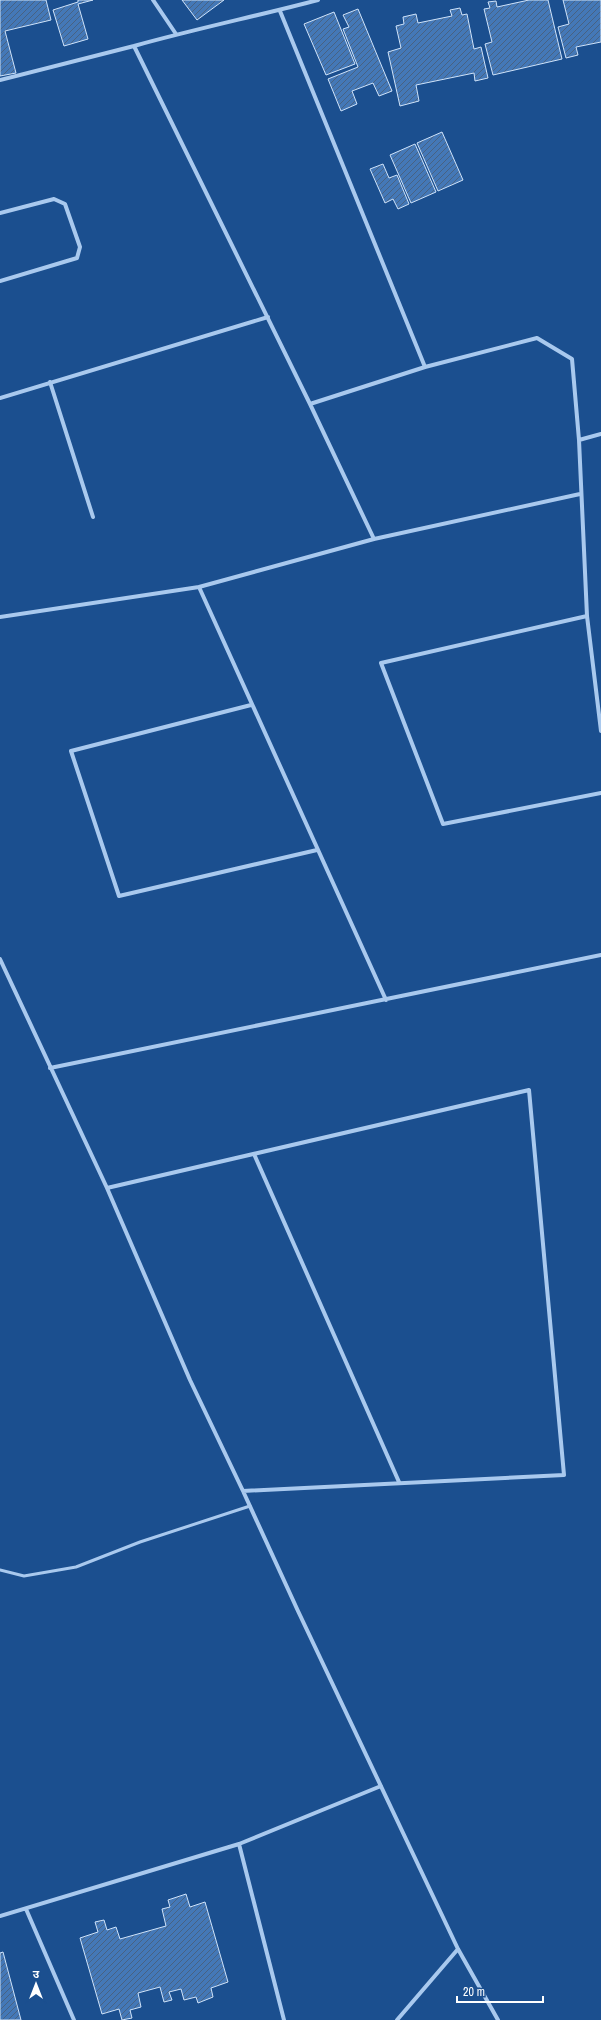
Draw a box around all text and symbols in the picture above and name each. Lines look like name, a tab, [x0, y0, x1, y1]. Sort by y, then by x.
north arrow	[16, 1964, 56, 2004]
text: उ	[33, 1967, 40, 1981]
scale bar	[457, 1978, 543, 2004]
text: 20 m	[463, 1984, 485, 2000]

